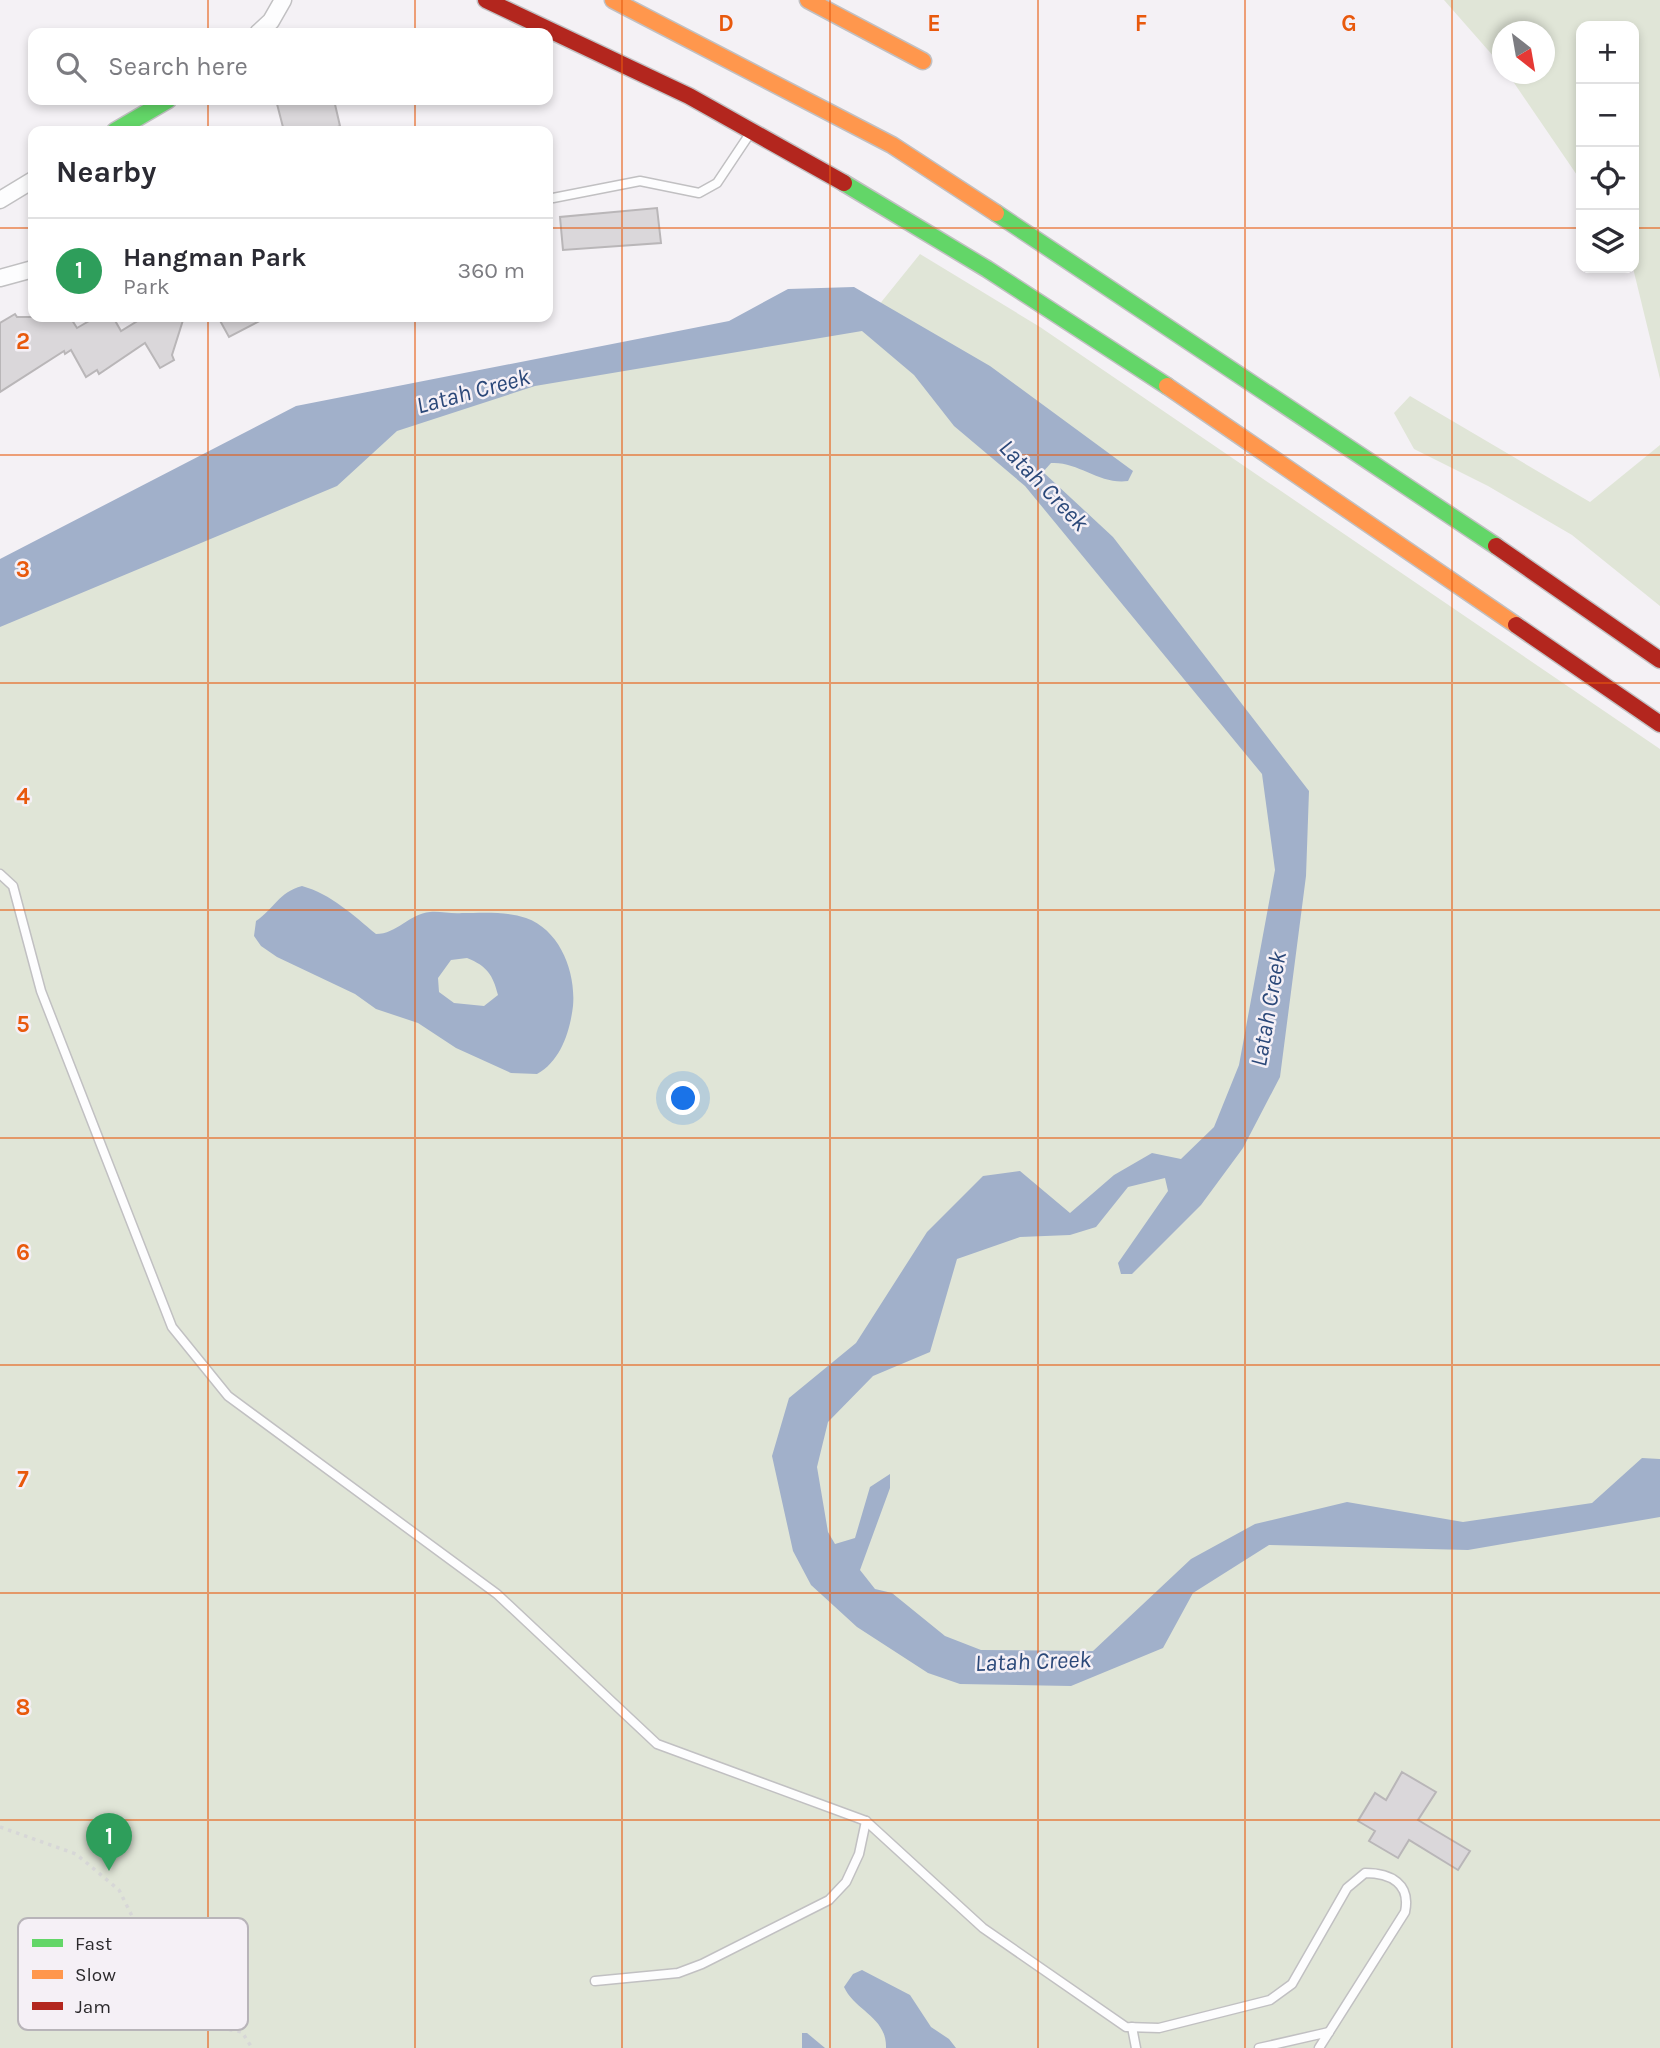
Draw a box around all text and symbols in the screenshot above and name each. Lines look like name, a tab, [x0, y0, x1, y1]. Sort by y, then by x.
text: D	[718, 10, 734, 37]
text: E	[927, 10, 941, 37]
text: F	[1135, 10, 1147, 37]
text: G	[1341, 10, 1357, 37]
north arrow	[1492, 21, 1555, 84]
map controls	[1576, 21, 1639, 273]
button: +	[1576, 21, 1639, 84]
search box	[28, 28, 553, 105]
icon: search	[52, 48, 90, 86]
text: Search here	[108, 51, 248, 82]
button: −	[1576, 84, 1639, 147]
button: locate	[1576, 147, 1639, 210]
text: Nearby	[56, 154, 156, 190]
button: layers	[1576, 210, 1639, 273]
text: Hangman Park	[123, 242, 306, 273]
text: 1	[75, 257, 83, 284]
text: 360 m	[458, 257, 525, 284]
text: Park	[123, 273, 170, 300]
text: 2	[16, 328, 30, 355]
water label: Latah Creek	[413, 362, 534, 420]
water label: Latah Creek	[993, 433, 1095, 537]
text: 3	[16, 556, 30, 583]
text: 4	[16, 783, 30, 810]
water label: Latah Creek	[1244, 948, 1292, 1069]
text: 5	[16, 1011, 30, 1038]
your location	[666, 1081, 700, 1115]
text: 6	[16, 1239, 30, 1266]
text: 7	[17, 1466, 29, 1493]
water label: Latah Creek	[974, 1645, 1093, 1677]
text: 8	[16, 1694, 30, 1721]
pin: 1	[86, 1813, 132, 1871]
legend	[18, 1918, 248, 2030]
text: Fast	[75, 1933, 112, 1955]
text: Slow	[75, 1964, 116, 1986]
text: Jam	[75, 1996, 111, 2018]

